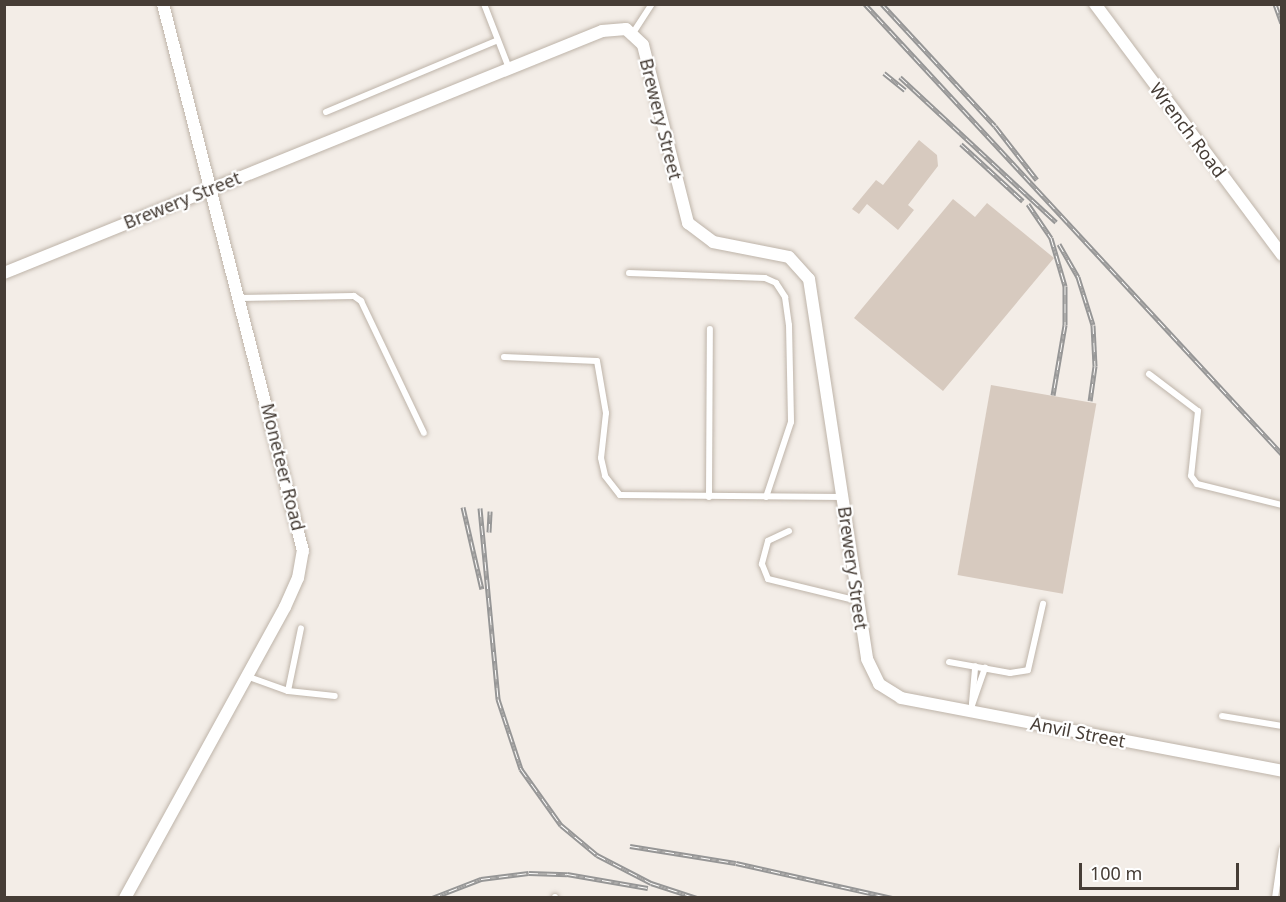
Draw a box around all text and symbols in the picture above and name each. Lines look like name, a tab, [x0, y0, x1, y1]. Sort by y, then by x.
street label: Brewery Street	[635, 56, 687, 182]
street label: Wrench Road	[1145, 79, 1231, 181]
street label: Brewery Street	[120, 167, 244, 233]
street label: Moneteer Road	[257, 401, 309, 533]
street label: Brewery Street	[834, 505, 872, 631]
street label: Anvil Street	[1029, 712, 1127, 752]
scale bar	[1082, 851, 1242, 889]
text: 100 m	[1090, 861, 1142, 885]

